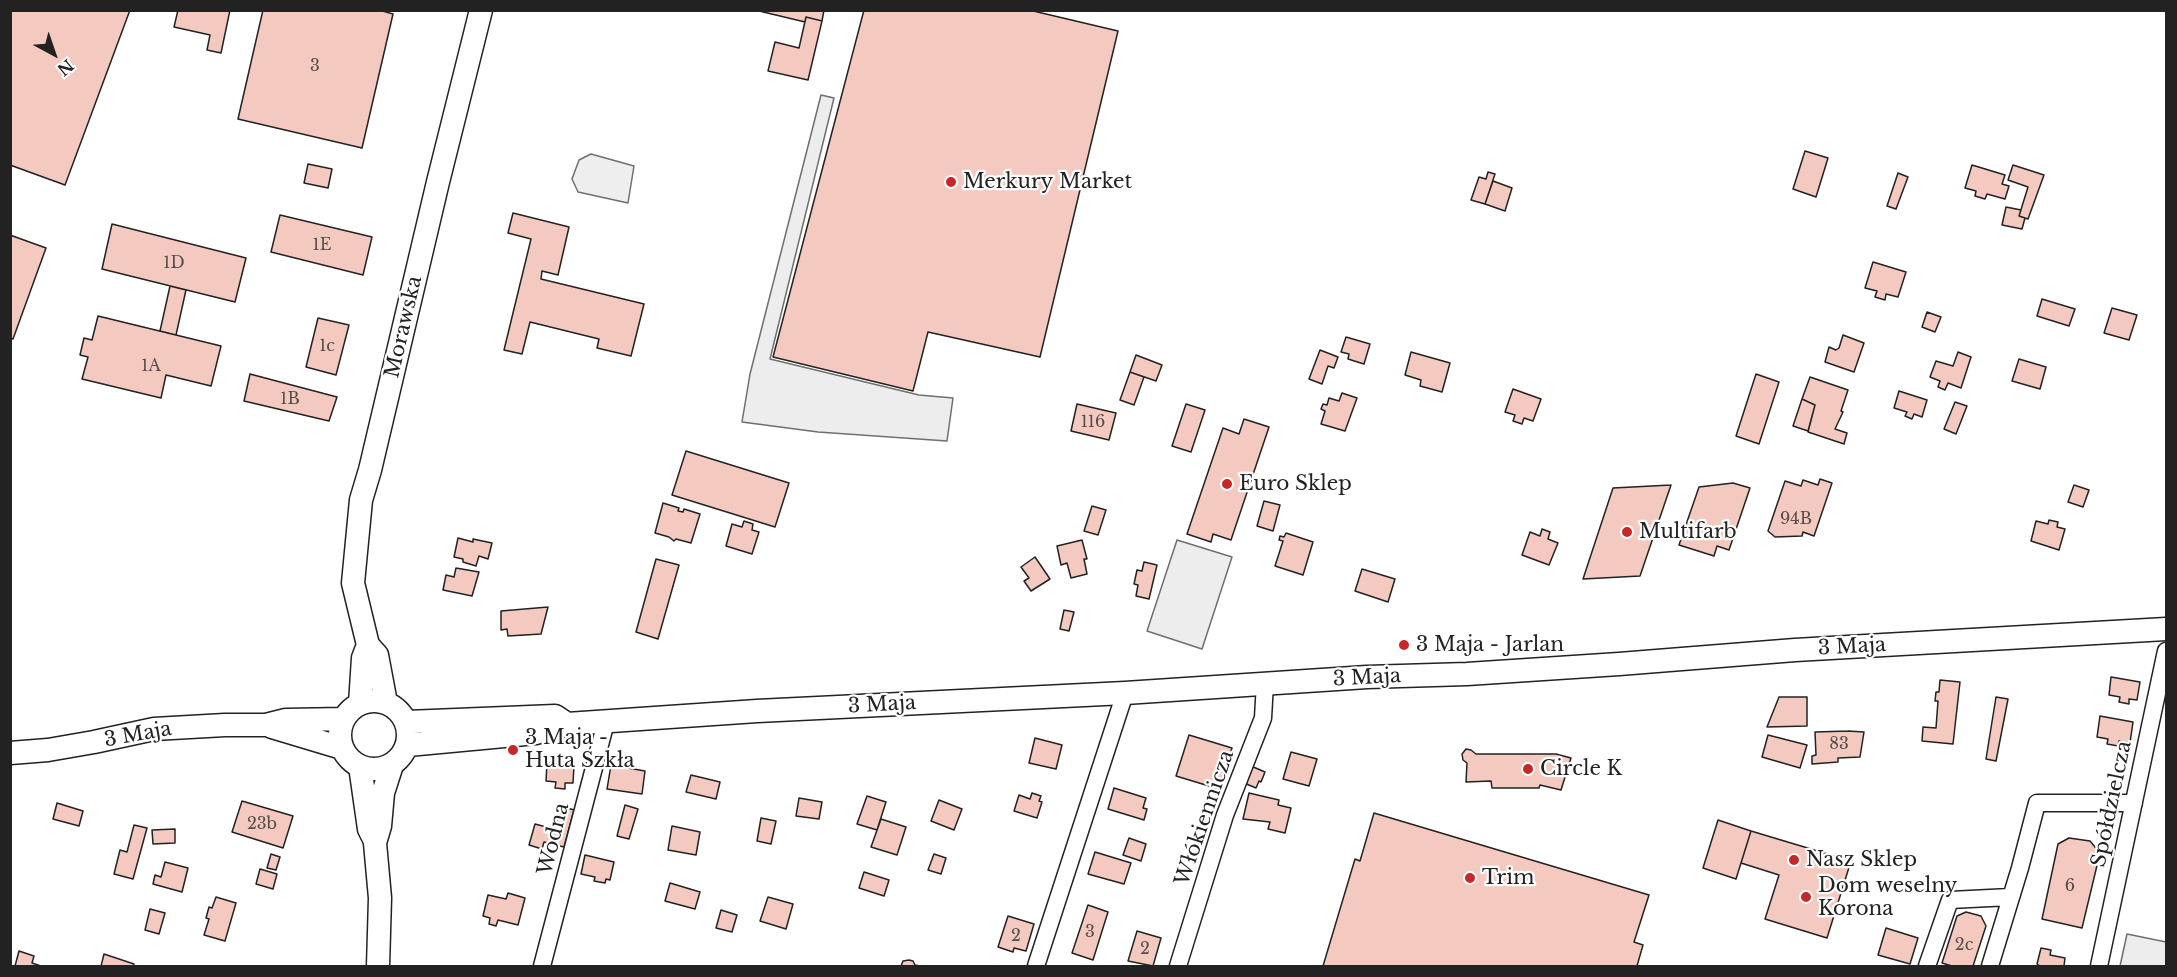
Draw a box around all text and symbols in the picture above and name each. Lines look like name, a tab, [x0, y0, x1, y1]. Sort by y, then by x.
north arrow	[24, 24, 84, 84]
text: N	[53, 55, 78, 80]
house number: 3	[310, 56, 320, 76]
place label: Merkury Market	[963, 170, 1132, 194]
marker: Merkury Market	[944, 175, 958, 189]
house number: 1E	[313, 235, 331, 255]
house number: 1D	[163, 253, 185, 273]
street label: Morawska	[381, 274, 427, 380]
house number: 1c	[319, 336, 335, 356]
house number: 1A	[141, 356, 161, 376]
house number: 1B	[280, 389, 300, 409]
house number: 116	[1081, 412, 1105, 432]
place label: Euro Sklep	[1239, 472, 1352, 496]
marker: Euro Sklep	[1220, 477, 1234, 491]
house number: 94B	[1780, 509, 1812, 529]
place label: Multifarb	[1639, 520, 1737, 544]
marker: Multifarb	[1620, 525, 1634, 539]
place label: 3 Maja - Jarlan	[1416, 633, 1564, 657]
street label: 3 Maja	[1817, 633, 1887, 661]
marker: 3 Maja - Jarlan	[1397, 638, 1411, 652]
street label: 3 Maja	[1332, 664, 1402, 692]
street label: 3 Maja	[847, 691, 917, 719]
street label: 3 Maja	[102, 717, 174, 753]
place label: 3 Maja - Huta Szkła	[525, 726, 635, 773]
house number: 83	[1829, 734, 1849, 754]
street label: Spółdzielcza	[2087, 739, 2137, 869]
marker: 3 Maja - Huta Szkła	[506, 743, 520, 757]
street label: Włókiennicza	[1171, 747, 1239, 889]
place label: Circle K	[1540, 757, 1622, 781]
marker: Circle K	[1521, 762, 1535, 776]
street label: Wodna	[533, 800, 575, 878]
house number: 23b	[247, 814, 277, 834]
place label: Nasz Sklep	[1806, 848, 1917, 872]
marker: Nasz Sklep	[1787, 853, 1801, 867]
place label: Trim	[1482, 866, 1534, 890]
marker: Trim	[1463, 871, 1477, 885]
place label: Dom weselny Korona	[1818, 874, 1957, 921]
house number: 6	[2065, 876, 2075, 896]
marker: Dom weselny Korona	[1799, 890, 1813, 904]
house number: 3	[1085, 922, 1095, 942]
house number: 2	[1011, 926, 1021, 946]
house number: 2c	[1955, 935, 1973, 955]
house number: 2	[1140, 939, 1150, 959]

